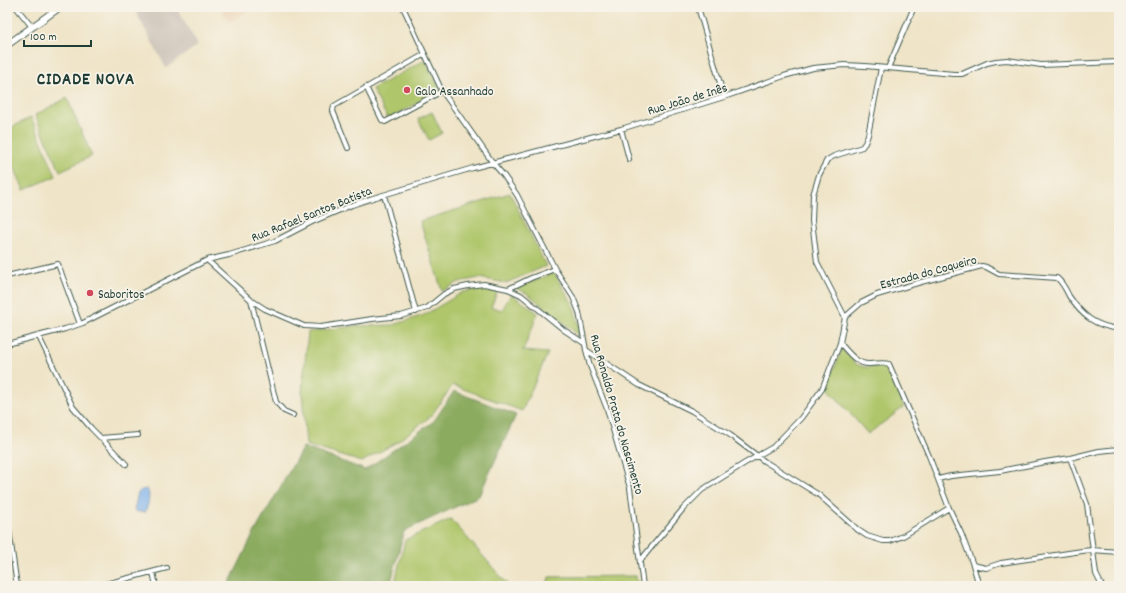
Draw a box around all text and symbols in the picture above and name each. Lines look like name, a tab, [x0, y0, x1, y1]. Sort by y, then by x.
scale bar	[24, 22, 91, 48]
text: 100 m	[30, 29, 57, 46]
district label: CIDADE NOVA	[37, 69, 135, 93]
street label: Rua João de Inês	[645, 79, 730, 122]
place label: Galo Assanhado	[415, 83, 494, 102]
marker: Galo Assanhado	[402, 85, 412, 95]
street label: Rua Rafael Santos Batista	[249, 182, 376, 248]
street label: Estrada do Coqueiro	[878, 251, 979, 295]
place label: Saboritos	[98, 286, 145, 305]
marker: Saboritos	[85, 288, 95, 298]
street label: Rua Ronaldo Prata do Nascimento	[584, 332, 648, 497]

